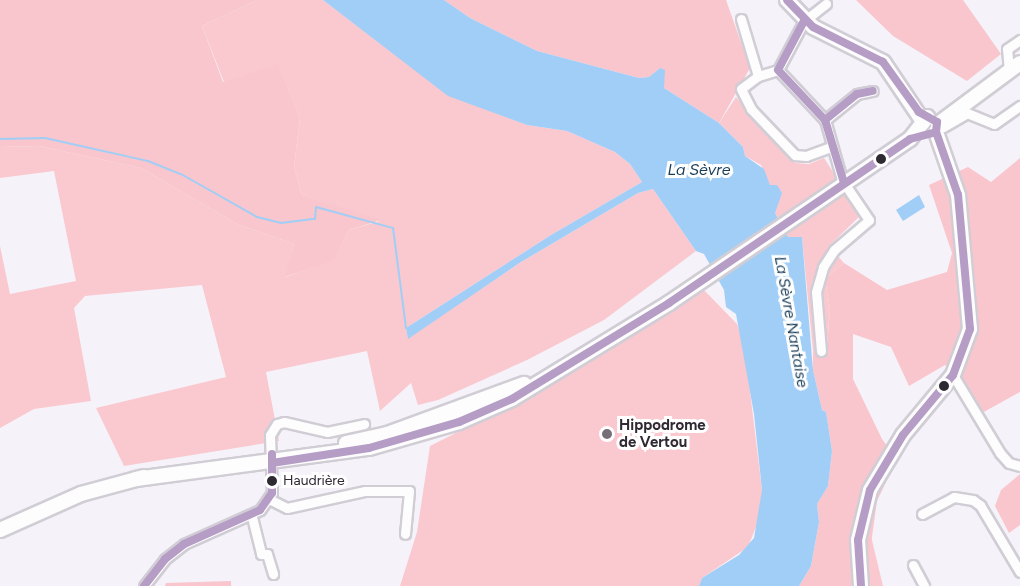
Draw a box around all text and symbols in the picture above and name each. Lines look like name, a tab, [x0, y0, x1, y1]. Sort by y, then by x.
unlabelled marker	[875, 153, 887, 165]
water label: La Sèvre	[668, 160, 730, 180]
water label: La Sèvre Nantaise	[770, 255, 812, 389]
unlabelled marker	[938, 380, 950, 392]
place label: Hippodrome de Vertou	[619, 416, 706, 451]
marker: Hippodrome de Vertou	[600, 427, 614, 441]
place label: Haudrière	[283, 473, 345, 489]
marker: Haudrière	[266, 475, 278, 487]

